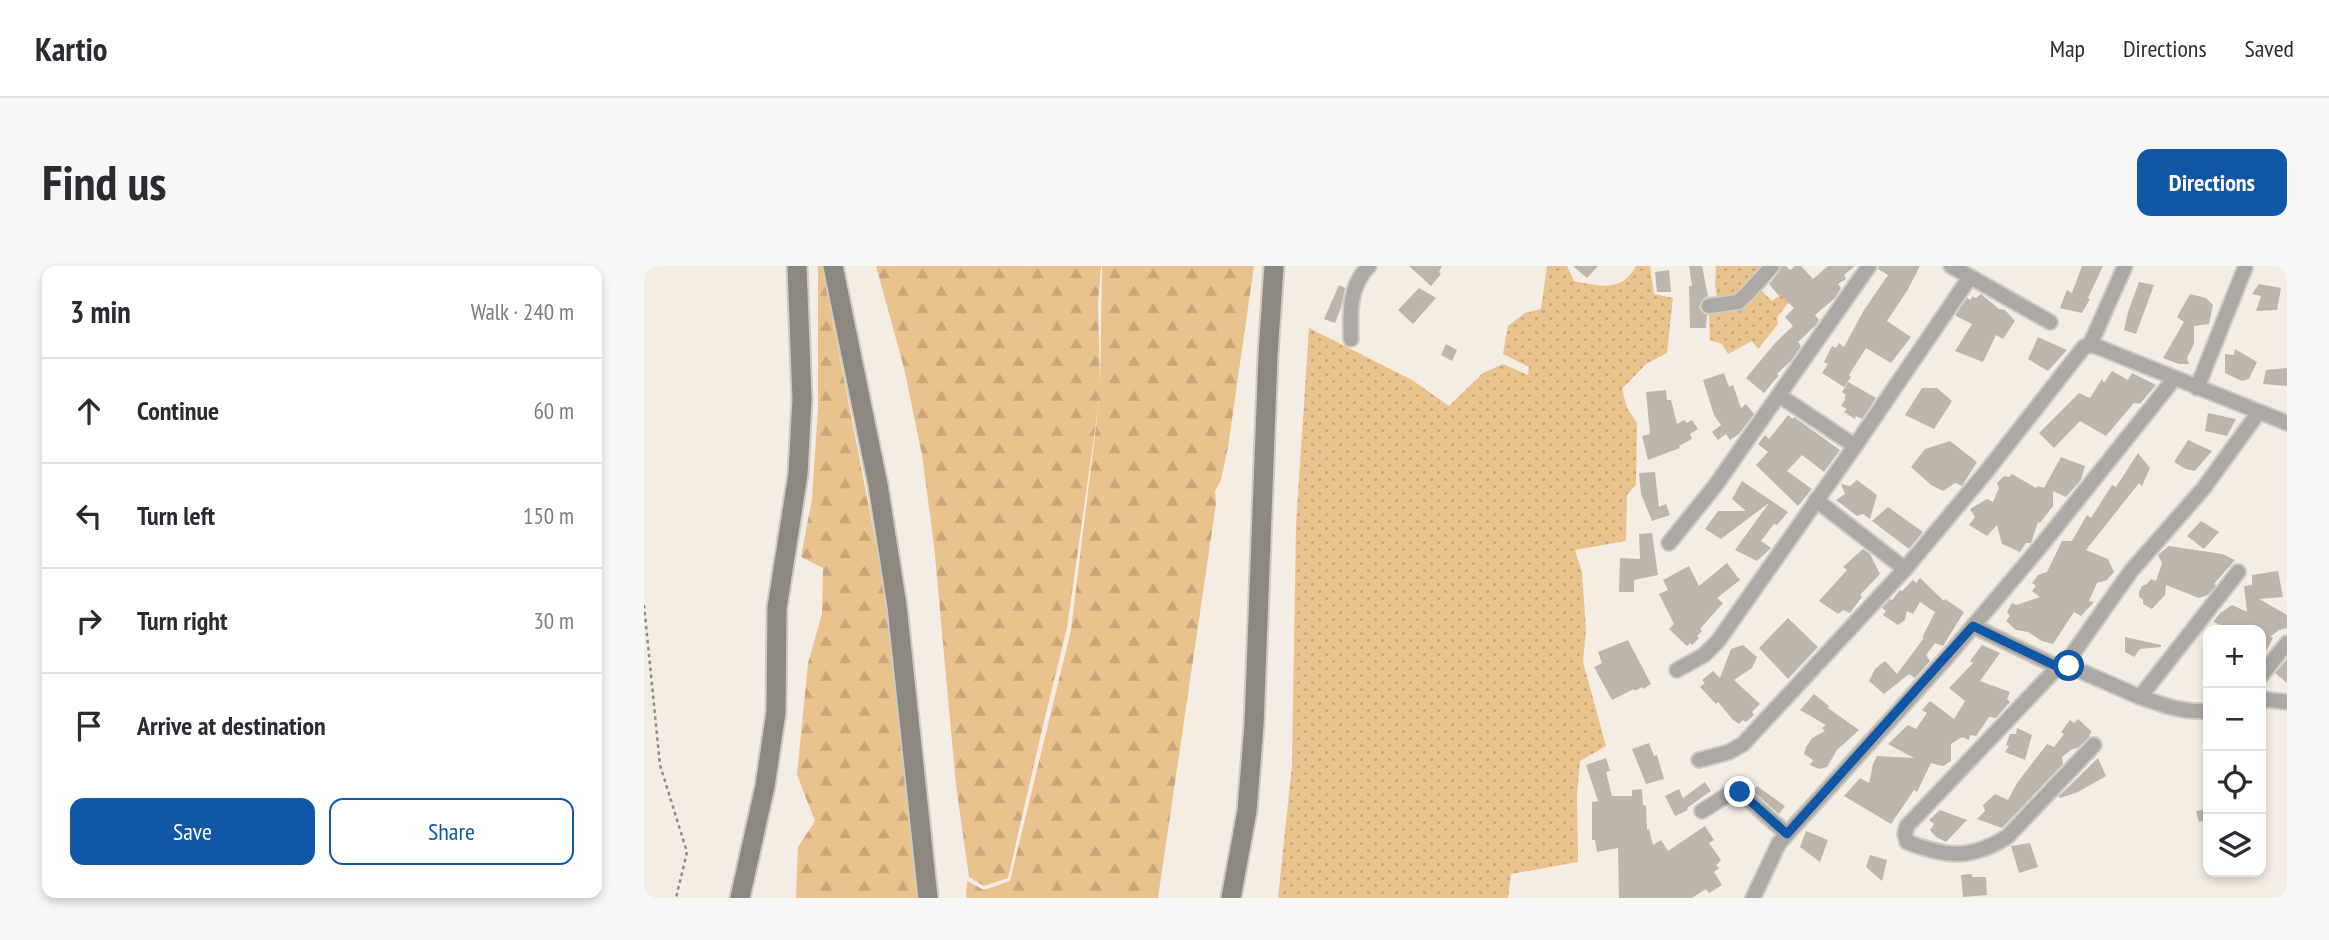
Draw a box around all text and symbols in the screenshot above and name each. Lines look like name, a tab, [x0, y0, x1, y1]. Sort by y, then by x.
text: Kartio	[35, 27, 108, 70]
text: Map	[2050, 33, 2085, 64]
text: Directions	[2123, 33, 2207, 64]
text: Saved	[2245, 33, 2294, 64]
button: Directions	[2137, 149, 2287, 216]
text: Find us	[42, 150, 166, 214]
text: 3 min	[70, 292, 131, 331]
text: Walk · 240 m	[471, 297, 574, 326]
icon: ahead	[70, 392, 108, 430]
text: Continue	[137, 394, 219, 427]
text: 60 m	[533, 396, 574, 425]
icon: left	[70, 497, 108, 535]
text: Turn left	[137, 499, 215, 532]
text: 150 m	[523, 501, 574, 530]
icon: right	[70, 602, 108, 640]
text: Turn right	[137, 604, 228, 637]
text: 30 m	[533, 606, 574, 635]
map controls	[2203, 625, 2266, 877]
button: +	[2203, 625, 2266, 688]
route start	[2053, 650, 2084, 681]
button: −	[2203, 688, 2266, 751]
icon: arrive	[70, 707, 108, 745]
text: Arrive at destination	[137, 709, 326, 742]
button: locate	[2203, 751, 2266, 814]
route end	[1724, 776, 1755, 807]
button: Save	[70, 798, 315, 865]
button: Share	[329, 798, 574, 865]
button: layers	[2203, 814, 2266, 877]

